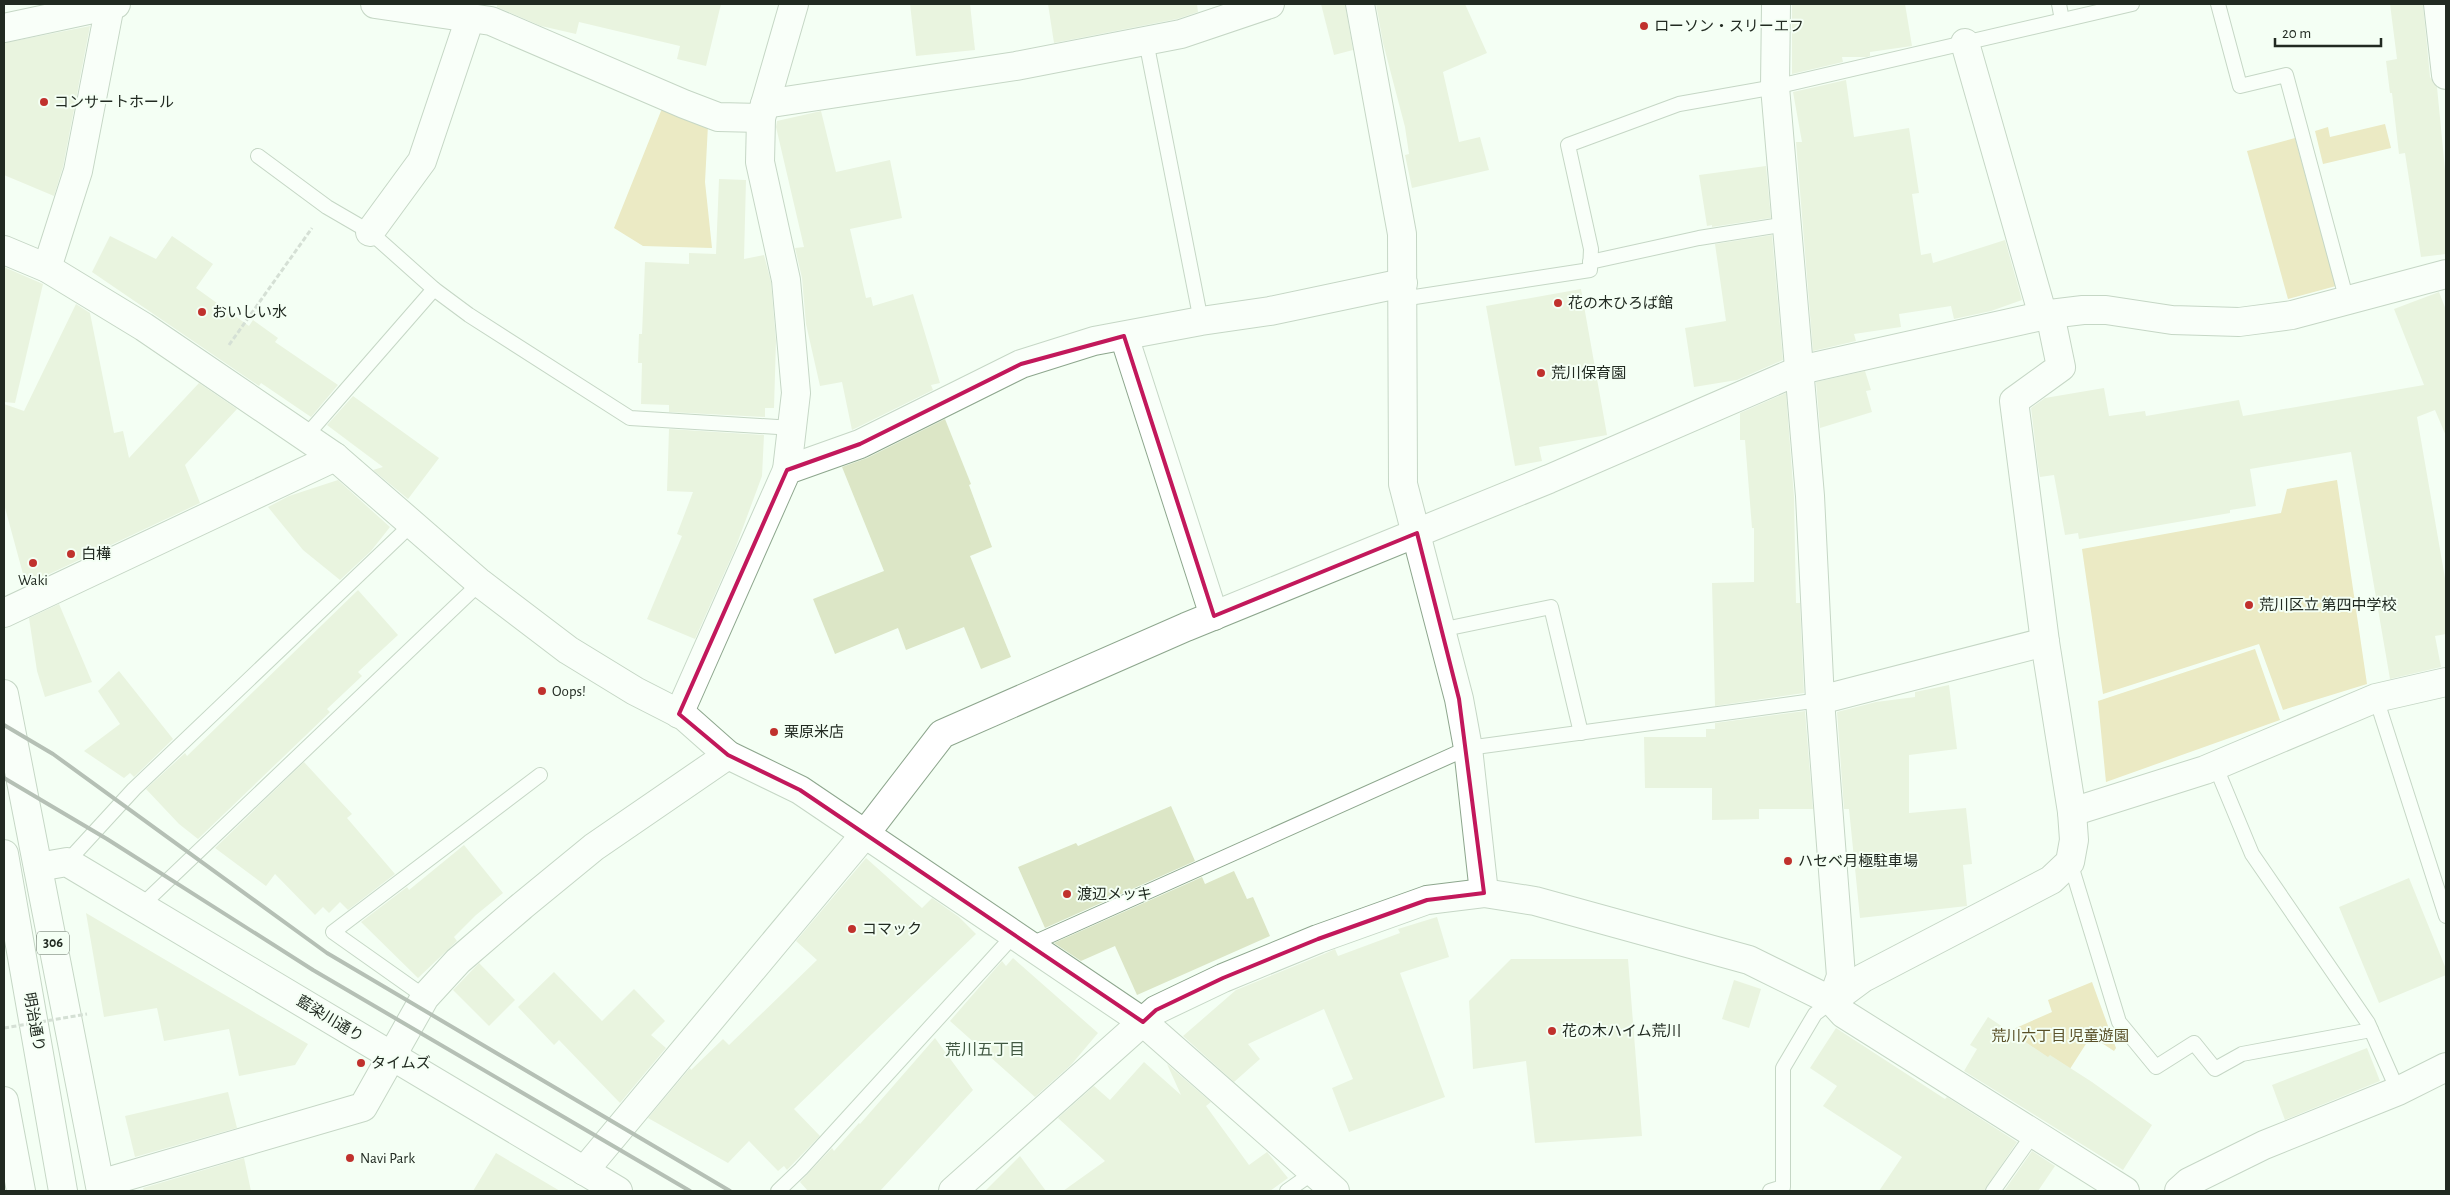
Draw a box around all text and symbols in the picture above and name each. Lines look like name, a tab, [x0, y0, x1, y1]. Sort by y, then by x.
scale bar	[2275, 15, 2381, 47]
place label: ローソン・スリーエフ	[1654, 19, 1804, 34]
marker: ローソン・スリーエフ	[1638, 20, 1650, 32]
text: 20 m	[2282, 26, 2311, 41]
place label: コンサートホール	[54, 95, 174, 110]
marker: コンサートホール	[38, 96, 50, 108]
place label: 花の木ひろば館	[1568, 295, 1673, 311]
marker: 花の木ひろば館	[1552, 297, 1564, 309]
place label: おいしい水	[212, 304, 287, 320]
marker: おいしい水	[196, 306, 208, 318]
place label: 荒川保育園	[1551, 365, 1626, 381]
marker: 荒川保育園	[1535, 367, 1547, 379]
place label: 白樺	[81, 546, 111, 562]
marker: 白樺	[65, 548, 77, 560]
marker: Waki	[27, 557, 39, 569]
place label: Waki	[18, 573, 48, 588]
place label: 荒川区立 第四中学校	[2259, 597, 2396, 613]
marker: 荒川区立 第四中学校	[2243, 599, 2255, 611]
place label: Oops!	[552, 684, 586, 699]
marker: Oops!	[536, 685, 548, 697]
place label: 栗原米店	[784, 724, 844, 740]
marker: 栗原米店	[768, 726, 780, 738]
place label: ハセベ月極駐車場	[1798, 853, 1918, 869]
marker: ハセベ月極駐車場	[1782, 855, 1794, 867]
place label: 渡辺メッキ	[1077, 886, 1152, 902]
marker: 渡辺メッキ	[1061, 888, 1073, 900]
place label: コマック	[862, 921, 922, 937]
marker: コマック	[846, 923, 858, 935]
road number: 306	[37, 931, 69, 954]
street label: 明治通り	[21, 991, 48, 1053]
street label: 藍染川通り	[294, 992, 367, 1045]
place label: 花の木ハイム荒川	[1562, 1023, 1681, 1039]
marker: 花の木ハイム荒川	[1546, 1025, 1558, 1037]
park label: 荒川六丁目 児童遊園	[1991, 1027, 2129, 1044]
district label: 荒川五丁目	[945, 1041, 1025, 1058]
place label: タイムズ	[371, 1055, 431, 1071]
marker: タイムズ	[355, 1057, 367, 1069]
place label: Navi Park	[360, 1151, 415, 1166]
marker: Navi Park	[344, 1152, 356, 1164]

